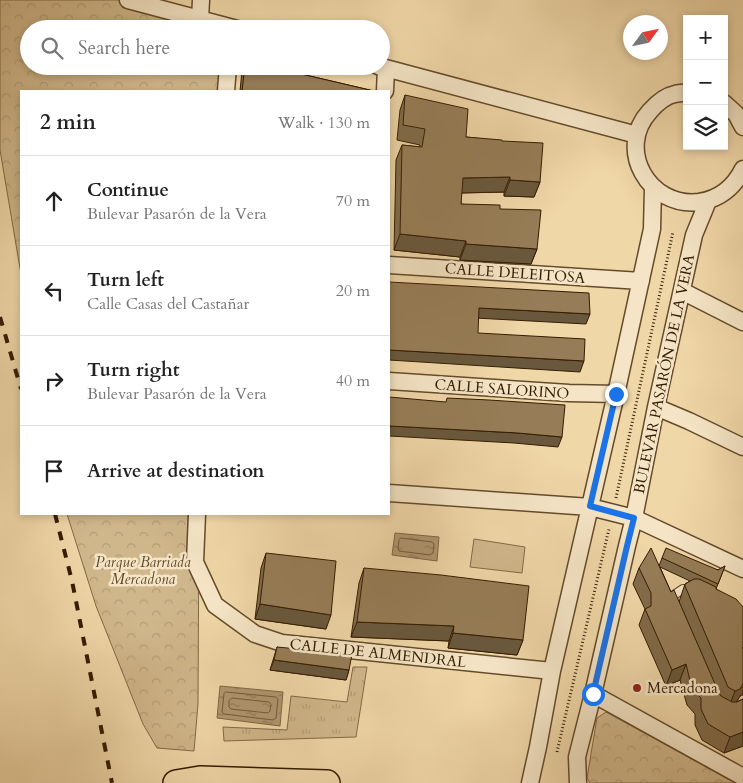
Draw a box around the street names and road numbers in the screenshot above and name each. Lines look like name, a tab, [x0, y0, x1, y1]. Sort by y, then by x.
street label: BULEVAR PASARÓN DE LA VERA	[629, 252, 699, 495]
street label: CALLE DELEITOSA	[444, 258, 586, 288]
street label: CALLE SALORINO	[434, 374, 570, 404]
street label: CALLE DE ALMENDRAL	[289, 634, 468, 672]

